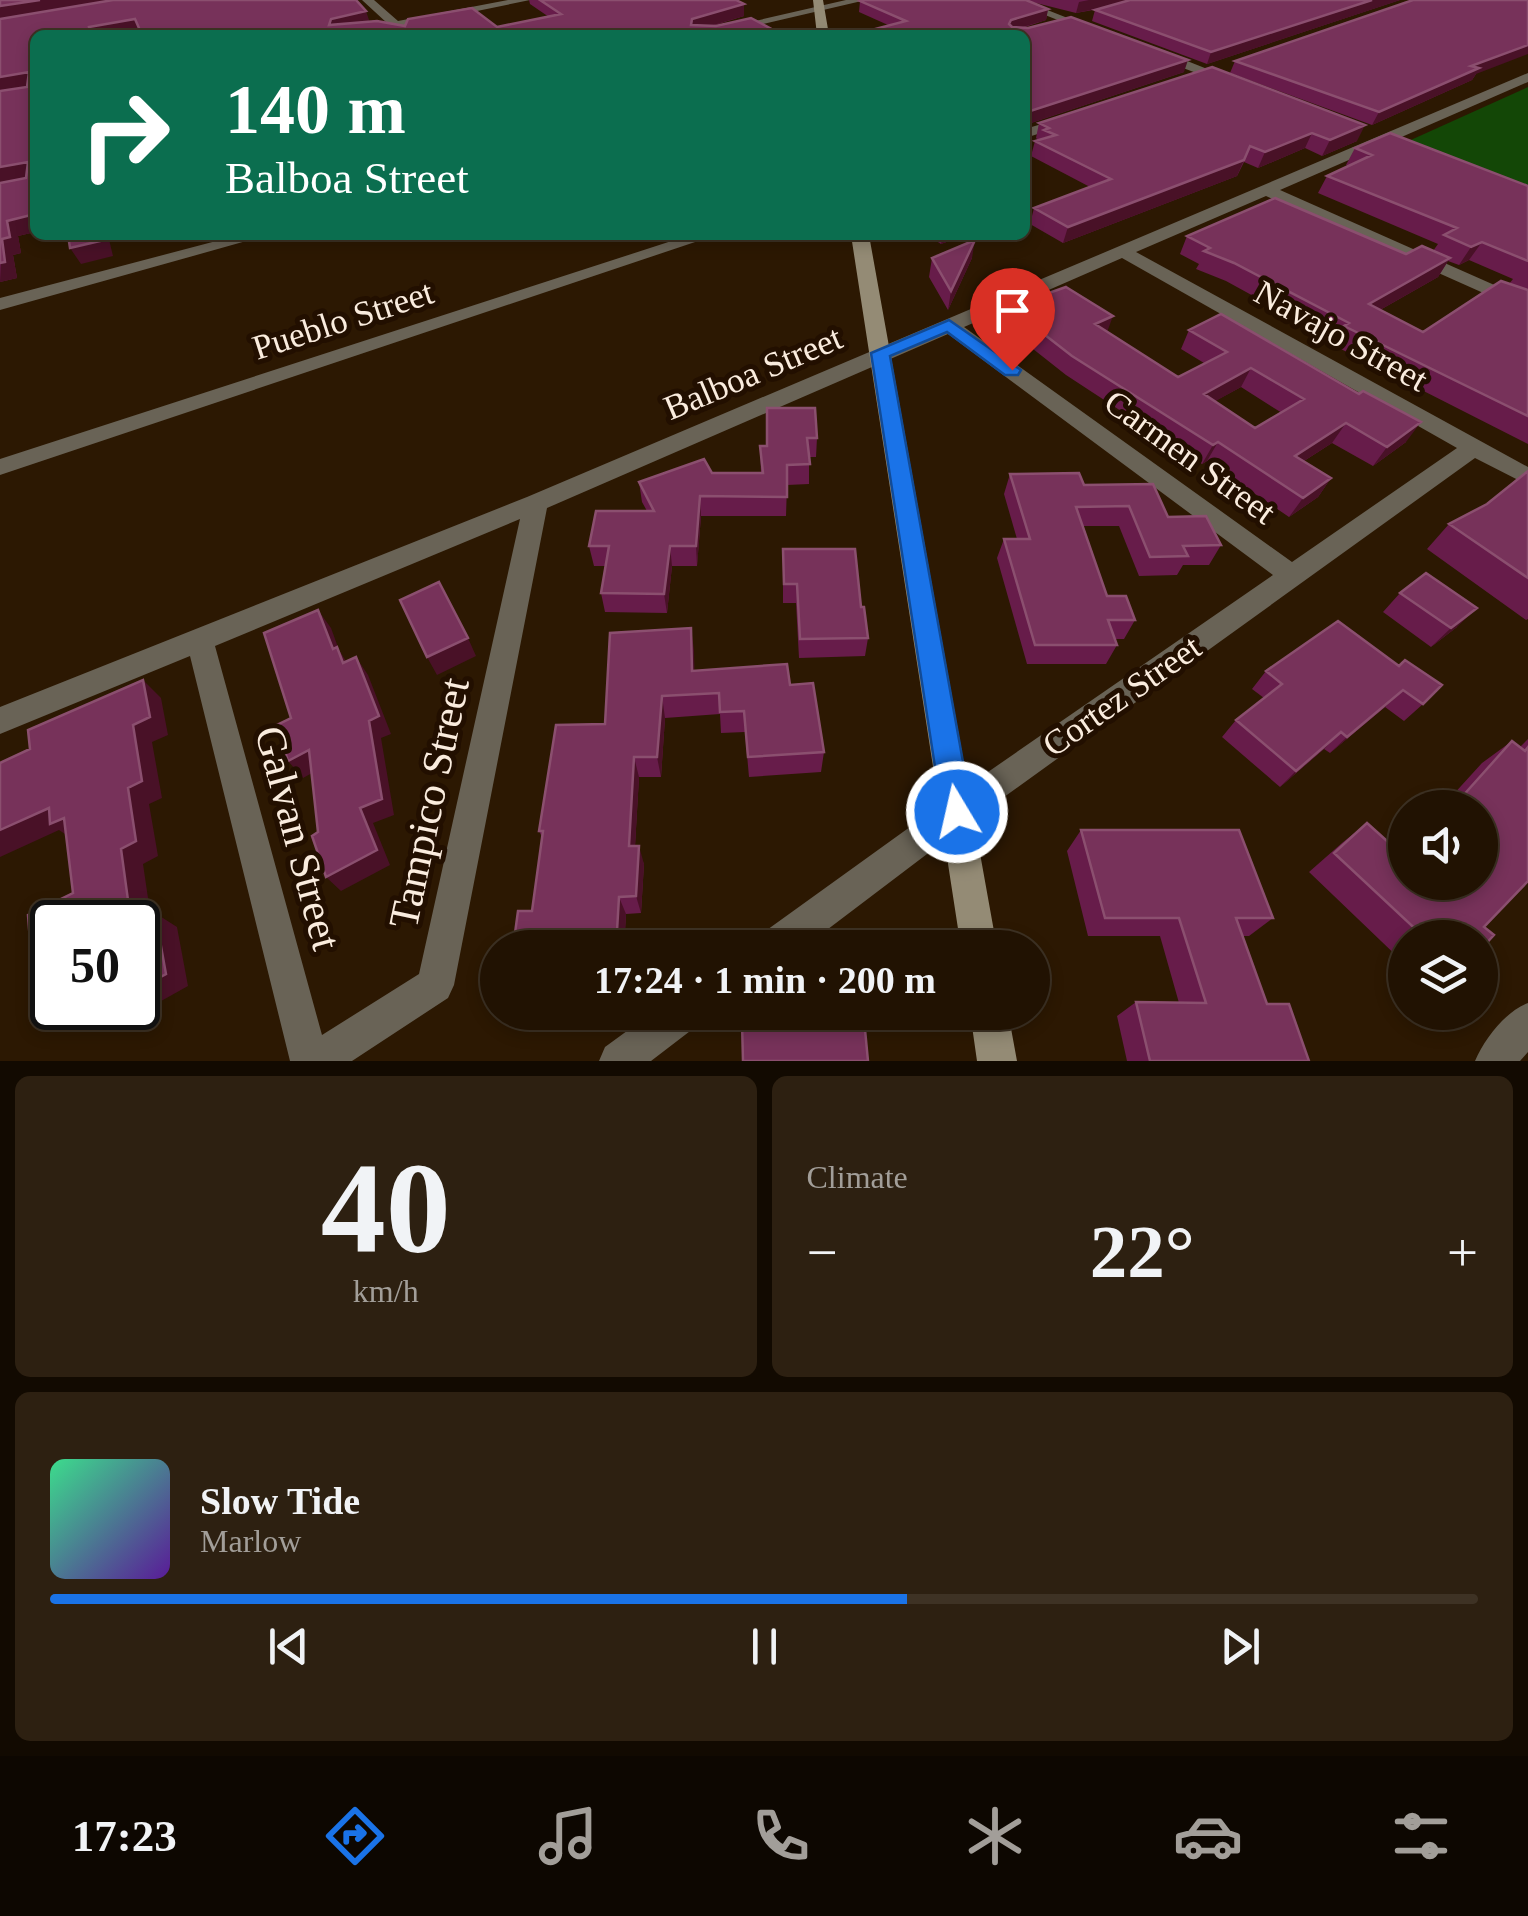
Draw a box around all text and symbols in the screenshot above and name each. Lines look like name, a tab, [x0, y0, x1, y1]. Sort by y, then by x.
icon: right	[60, 70, 190, 200]
text: 140 m	[225, 71, 406, 148]
text: Balboa Street	[225, 153, 469, 203]
pin	[970, 268, 1055, 371]
street label: Pueblo Street	[248, 272, 438, 368]
street label: Navajo Street	[1248, 273, 1434, 400]
icon: arrive	[985, 283, 1040, 338]
street label: Balboa Street	[658, 318, 848, 428]
street label: Carmen Street	[1097, 382, 1283, 532]
street label: Cortez Street	[1036, 627, 1209, 765]
street label: Tampico Street	[380, 673, 478, 932]
street label: Galvan Street	[246, 721, 350, 955]
position arrow	[905, 760, 1009, 864]
map controls	[1388, 790, 1498, 1030]
button: sound	[1388, 790, 1498, 900]
speed limit sign: 50	[30, 900, 160, 1030]
button: layers	[1388, 920, 1498, 1030]
text: 17:24 · 1 min · 200 m	[594, 959, 936, 1001]
text: 40	[321, 1136, 451, 1280]
text: Climate	[807, 1159, 908, 1195]
text: 22°	[1090, 1210, 1195, 1293]
text: −	[807, 1222, 838, 1283]
text: +	[1447, 1222, 1478, 1283]
text: km/h	[353, 1273, 419, 1309]
text: Slow Tide	[200, 1480, 360, 1522]
text: Marlow	[200, 1523, 301, 1559]
icon: previous	[261, 1619, 316, 1674]
icon: pause	[737, 1619, 792, 1674]
icon: next	[1213, 1619, 1268, 1674]
icon: directions	[320, 1801, 390, 1871]
icon: music	[533, 1801, 603, 1871]
icon: phone	[746, 1801, 816, 1871]
icon: climate	[960, 1801, 1030, 1871]
icon: car	[1173, 1801, 1243, 1871]
icon: filters	[1386, 1801, 1456, 1871]
text: 17:23	[72, 1811, 177, 1861]

